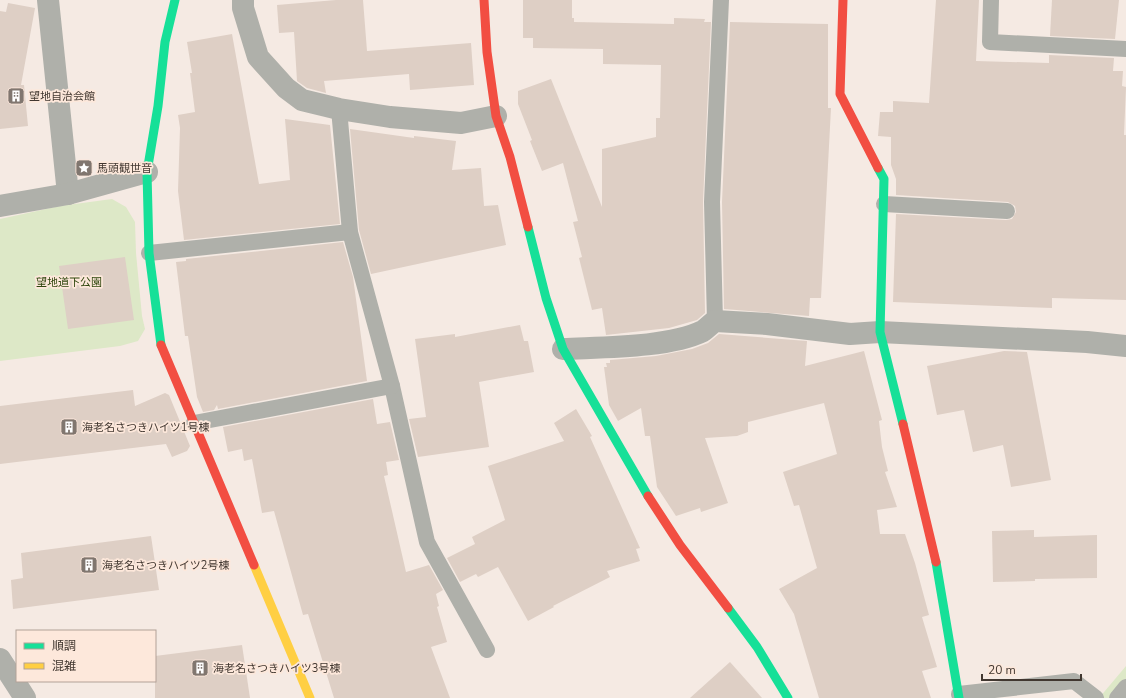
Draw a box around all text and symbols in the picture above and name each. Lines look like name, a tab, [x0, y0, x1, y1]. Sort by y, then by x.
building icon: 望地自治会館	[6, 86, 26, 106]
place label: 望地自治会館	[29, 89, 95, 104]
place icon: 馬頭観世音	[74, 158, 94, 178]
place label: 馬頭観世音	[97, 161, 152, 176]
park label: 望地道下公園	[36, 275, 102, 290]
building icon: 海老名さつきハイツ1号棟	[59, 417, 79, 437]
place label: 海老名さつきハイツ1号棟	[82, 420, 209, 435]
building icon: 海老名さつきハイツ2号棟	[79, 555, 99, 575]
place label: 海老名さつきハイツ2号棟	[102, 558, 229, 573]
legend	[16, 630, 156, 682]
text: 順調	[52, 638, 76, 654]
scale bar	[982, 656, 1081, 682]
text: 混雑	[52, 658, 76, 674]
building icon: 海老名さつきハイツ3号棟	[190, 658, 210, 678]
place label: 海老名さつきハイツ3号棟	[213, 661, 340, 676]
text: 20 m	[988, 662, 1016, 678]

